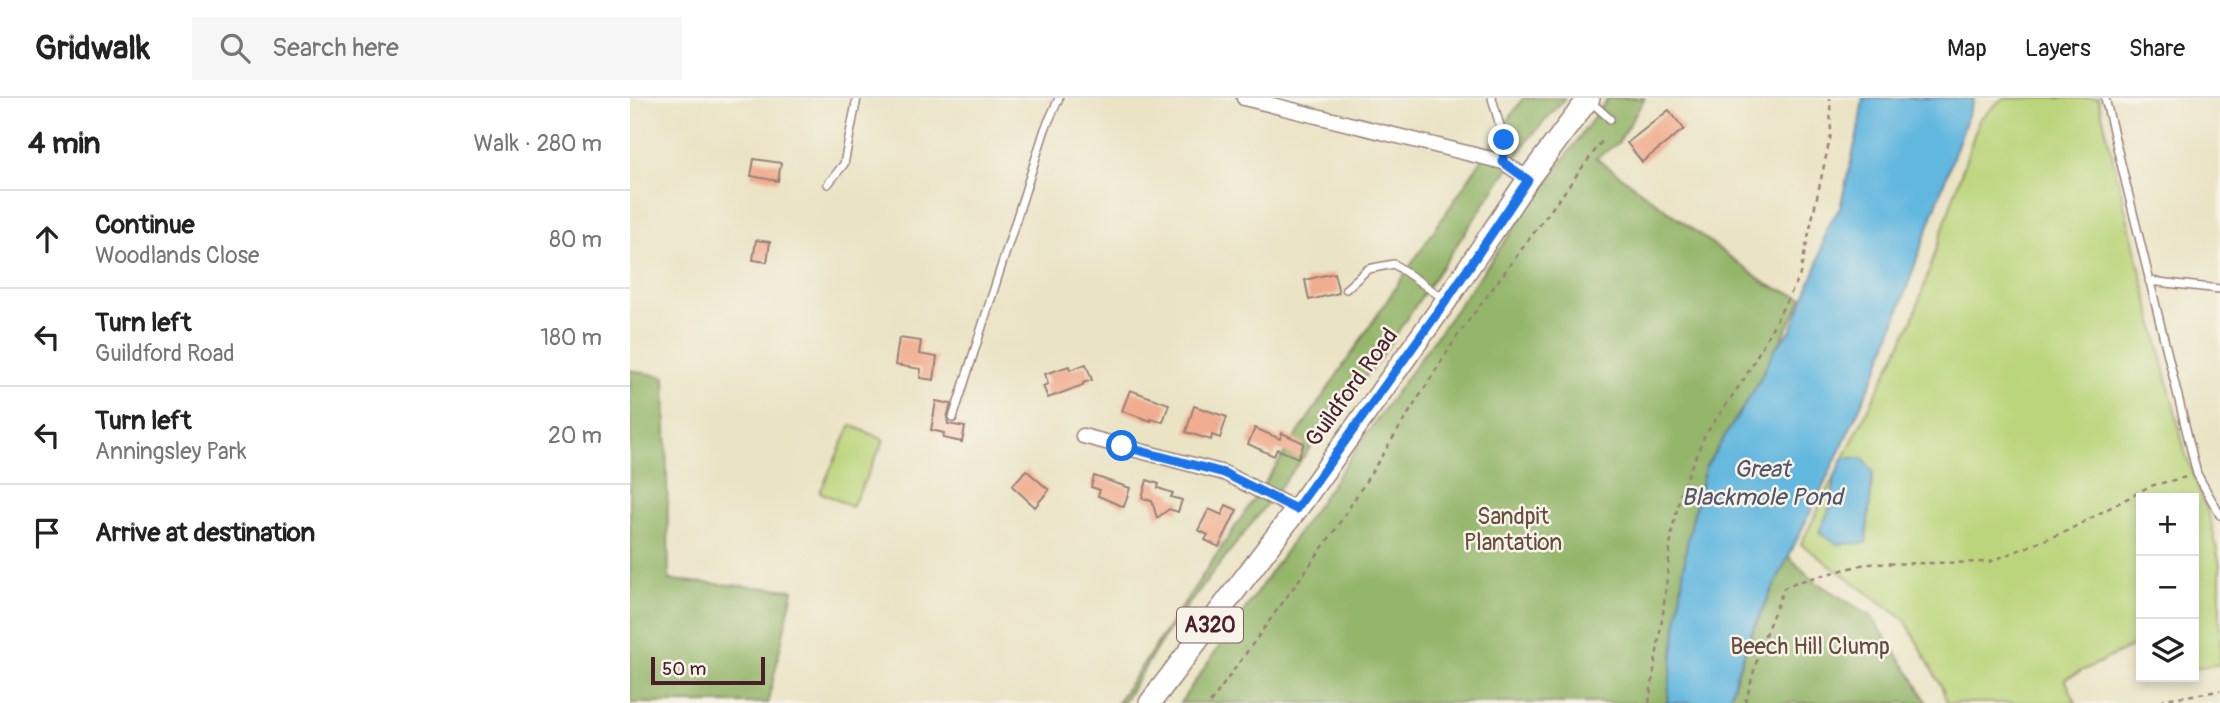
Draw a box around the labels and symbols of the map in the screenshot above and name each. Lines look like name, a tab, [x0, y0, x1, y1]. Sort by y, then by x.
route end	[1488, 124, 1519, 155]
street label: Guildford Road	[1299, 322, 1404, 452]
route start	[1106, 430, 1137, 461]
water label: Great Blackmole Pond	[1682, 455, 1846, 512]
park label: Sandpit Plantation	[1464, 502, 1562, 557]
road number: A320	[1177, 608, 1243, 642]
park label: Beech Hill Clump	[1730, 632, 1890, 661]
scale bar	[651, 654, 765, 686]

